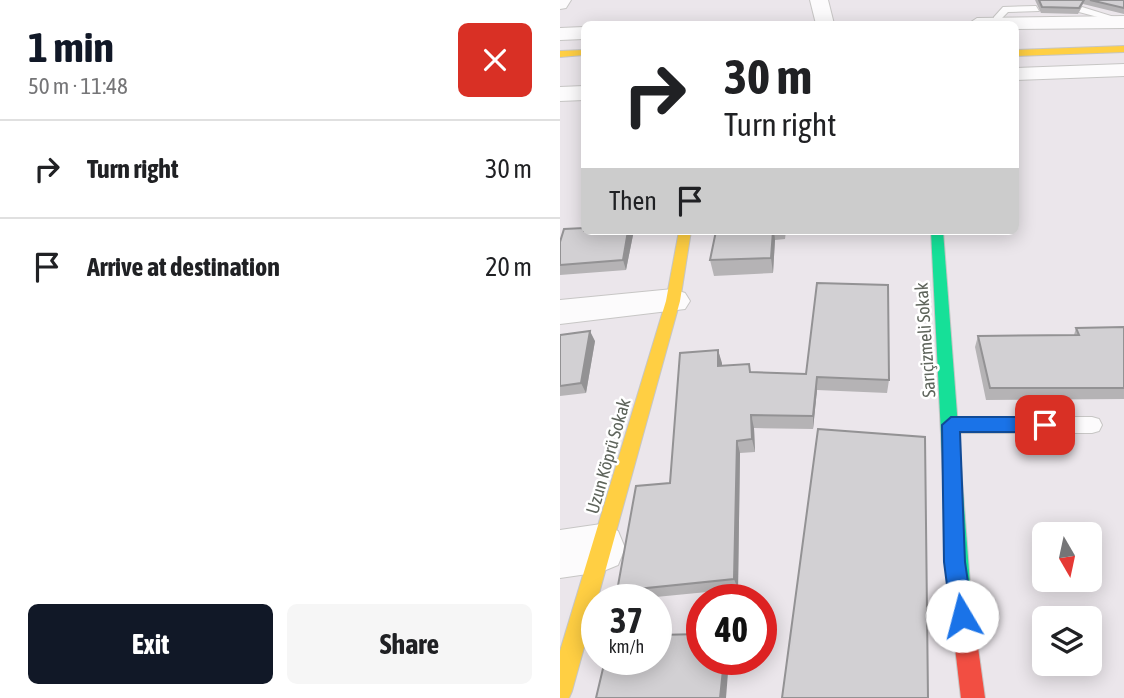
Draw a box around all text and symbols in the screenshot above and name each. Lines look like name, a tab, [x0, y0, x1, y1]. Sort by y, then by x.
text: 1 min	[28, 23, 114, 71]
button: close	[458, 23, 532, 97]
text: 30 m	[724, 48, 812, 104]
icon: right	[609, 49, 700, 140]
text: 50 m · 11:48	[28, 73, 128, 99]
text: Turn right	[724, 106, 837, 143]
icon: right	[28, 150, 66, 188]
text: Turn right	[87, 154, 178, 184]
text: 30 m	[485, 154, 532, 184]
icon: arrive	[671, 182, 709, 220]
text: Then	[609, 186, 657, 216]
icon: arrive	[28, 248, 66, 286]
text: Arrive at destination	[87, 252, 280, 282]
text: 20 m	[485, 252, 532, 282]
street label: Sarıçizmeli Sokak	[910, 282, 939, 398]
pin	[1015, 395, 1075, 455]
street label: Uzun Köprü Sokak	[581, 396, 635, 516]
icon: arrive	[1026, 406, 1064, 444]
north arrow	[1032, 522, 1102, 592]
map controls	[1032, 522, 1102, 676]
position arrow	[925, 579, 999, 653]
speed limit sign: 40	[686, 584, 777, 675]
text: 37	[610, 600, 643, 640]
button: Exit	[28, 604, 273, 684]
button: Share	[287, 604, 532, 684]
button: layers	[1032, 606, 1102, 676]
text: km/h	[609, 636, 644, 657]

